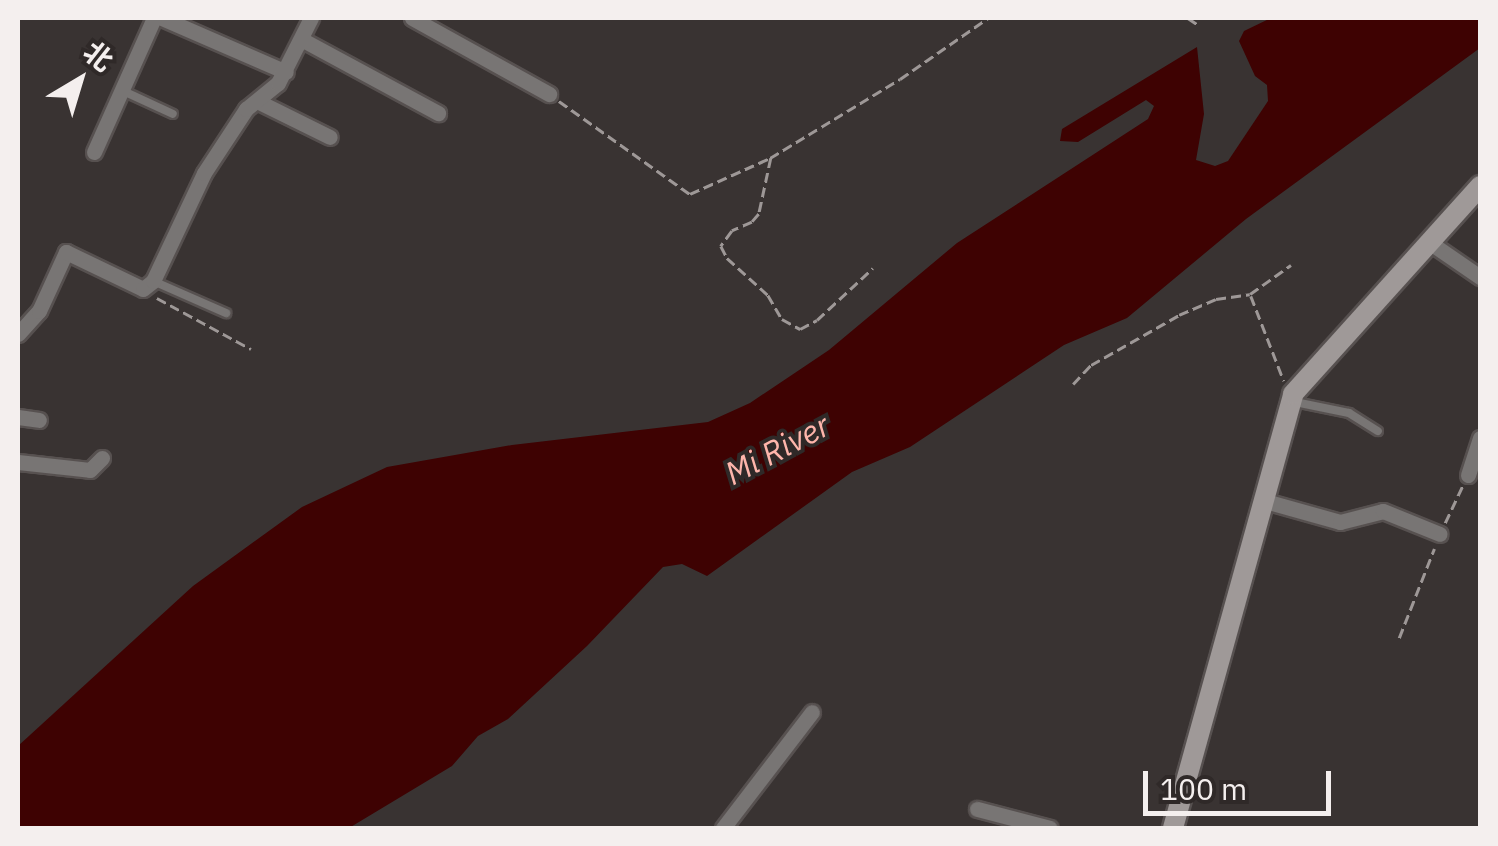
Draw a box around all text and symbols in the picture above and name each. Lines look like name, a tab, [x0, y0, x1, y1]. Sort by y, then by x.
north arrow	[30, 30, 130, 130]
text: 北	[76, 33, 121, 79]
water label: Mi River	[718, 406, 836, 492]
scale bar	[1148, 751, 1336, 813]
text: 100 m	[1160, 769, 1247, 808]

